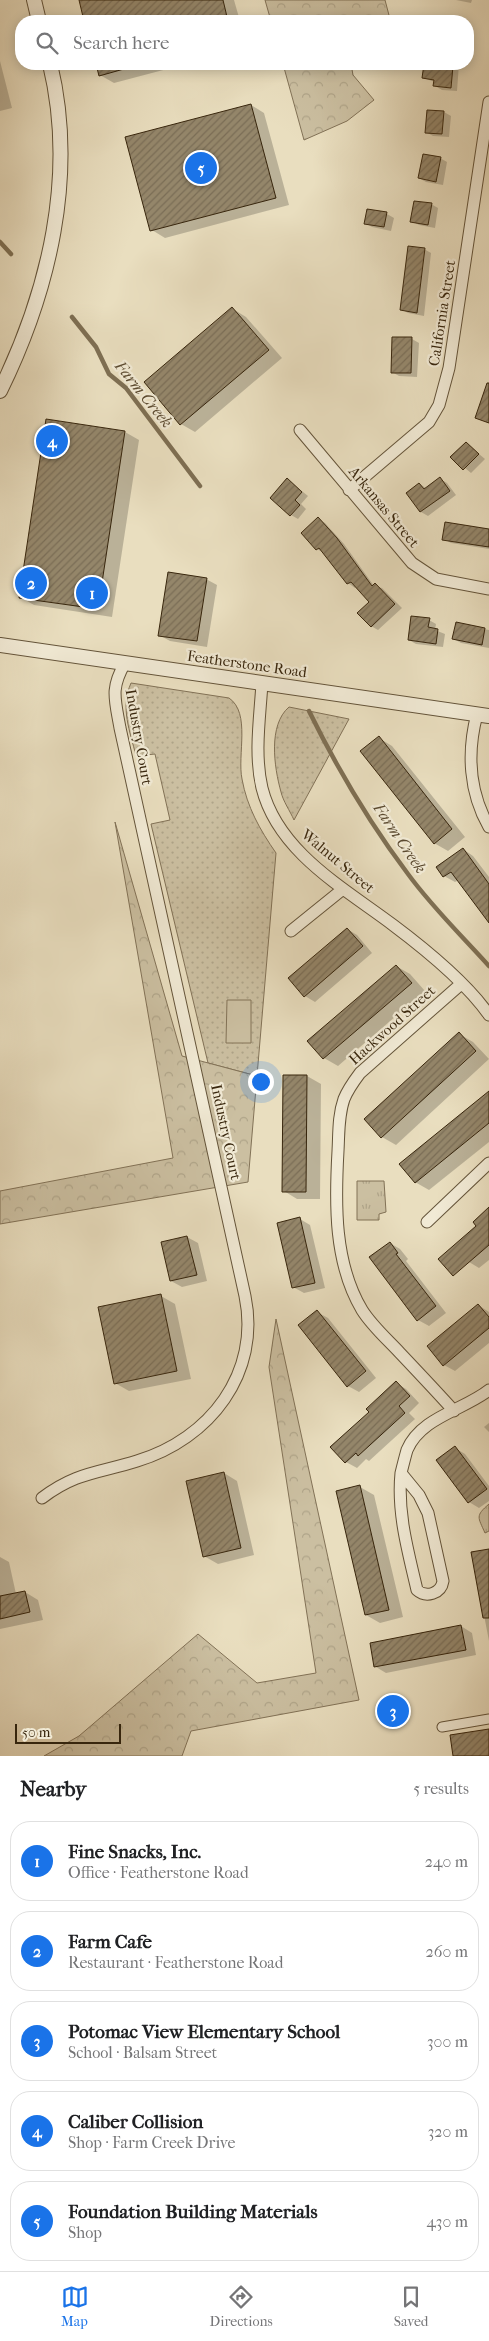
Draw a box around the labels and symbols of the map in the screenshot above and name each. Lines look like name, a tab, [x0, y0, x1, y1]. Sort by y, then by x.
pin: 5	[185, 149, 217, 187]
street label: California Street	[425, 258, 459, 367]
water label: Farm Creek	[111, 356, 177, 431]
pin: 4	[36, 422, 68, 460]
street label: Arkansas Street	[344, 462, 423, 552]
pin: 2	[15, 564, 47, 602]
pin: 1	[76, 574, 108, 612]
street label: Featherstone Road	[186, 647, 309, 681]
street label: Industry Court	[122, 687, 156, 787]
water label: Farm Creek	[369, 798, 430, 877]
street label: Walnut Street	[297, 825, 379, 897]
street label: Hackwood Street	[345, 981, 439, 1069]
your location	[248, 1069, 274, 1095]
street label: Industry Court	[207, 1082, 245, 1182]
pin: 3	[377, 1692, 409, 1730]
scale bar	[15, 1721, 121, 1744]

